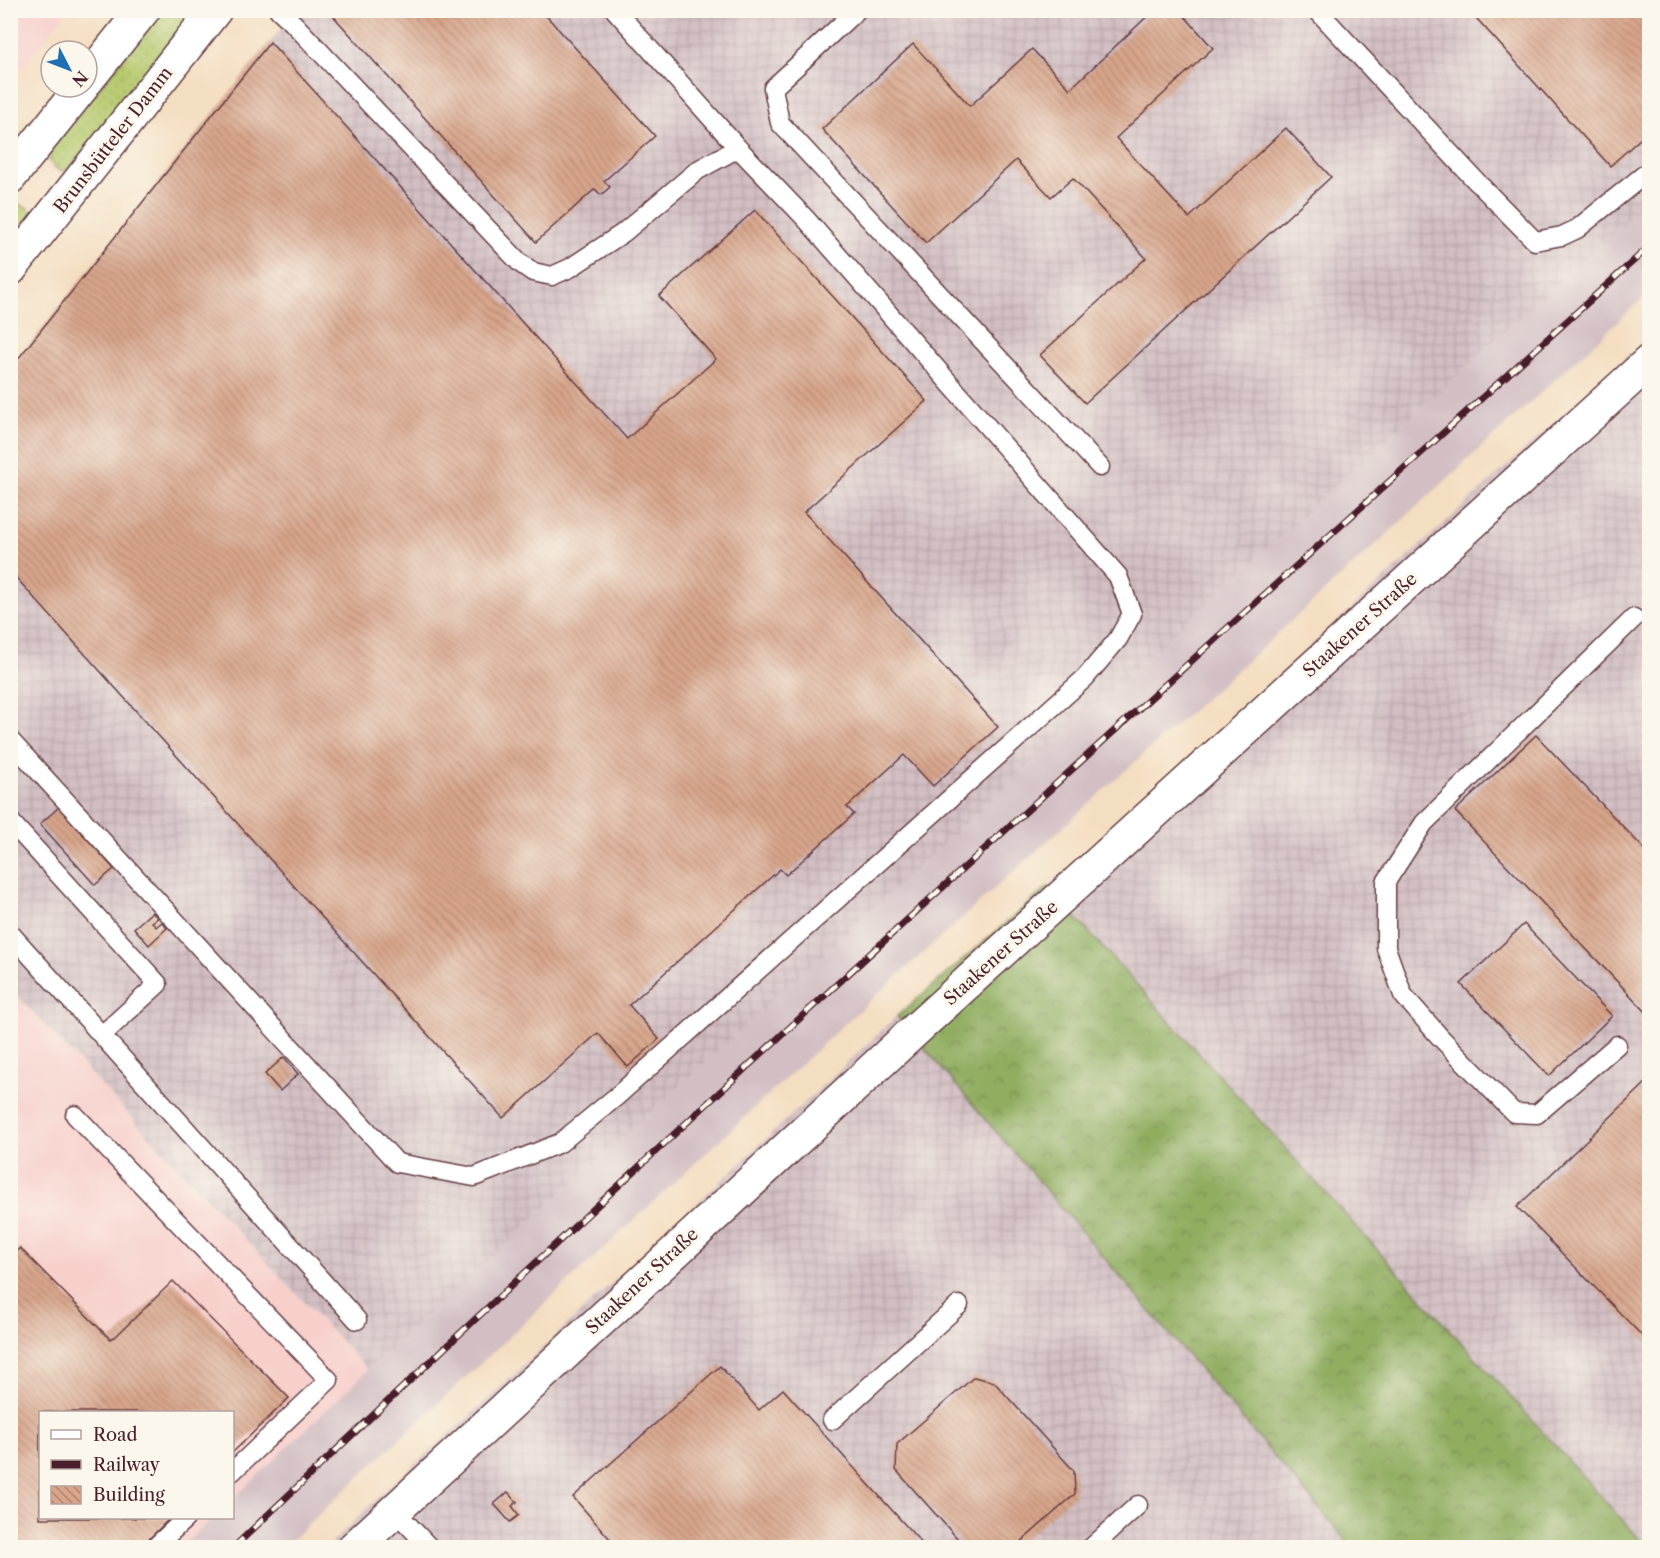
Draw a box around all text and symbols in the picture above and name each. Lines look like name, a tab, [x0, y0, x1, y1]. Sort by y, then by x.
north arrow	[39, 39, 99, 99]
street label: Brunsbütteler Damm	[49, 62, 177, 218]
text: N	[68, 67, 92, 91]
street label: Staakener Straße	[1298, 568, 1422, 682]
street label: Staakener Straße	[939, 896, 1063, 1010]
street label: Staakener Straße	[581, 1223, 703, 1339]
legend	[39, 1411, 234, 1519]
text: Road	[93, 1424, 138, 1446]
text: Railway	[93, 1454, 161, 1476]
text: Building	[93, 1484, 165, 1506]

